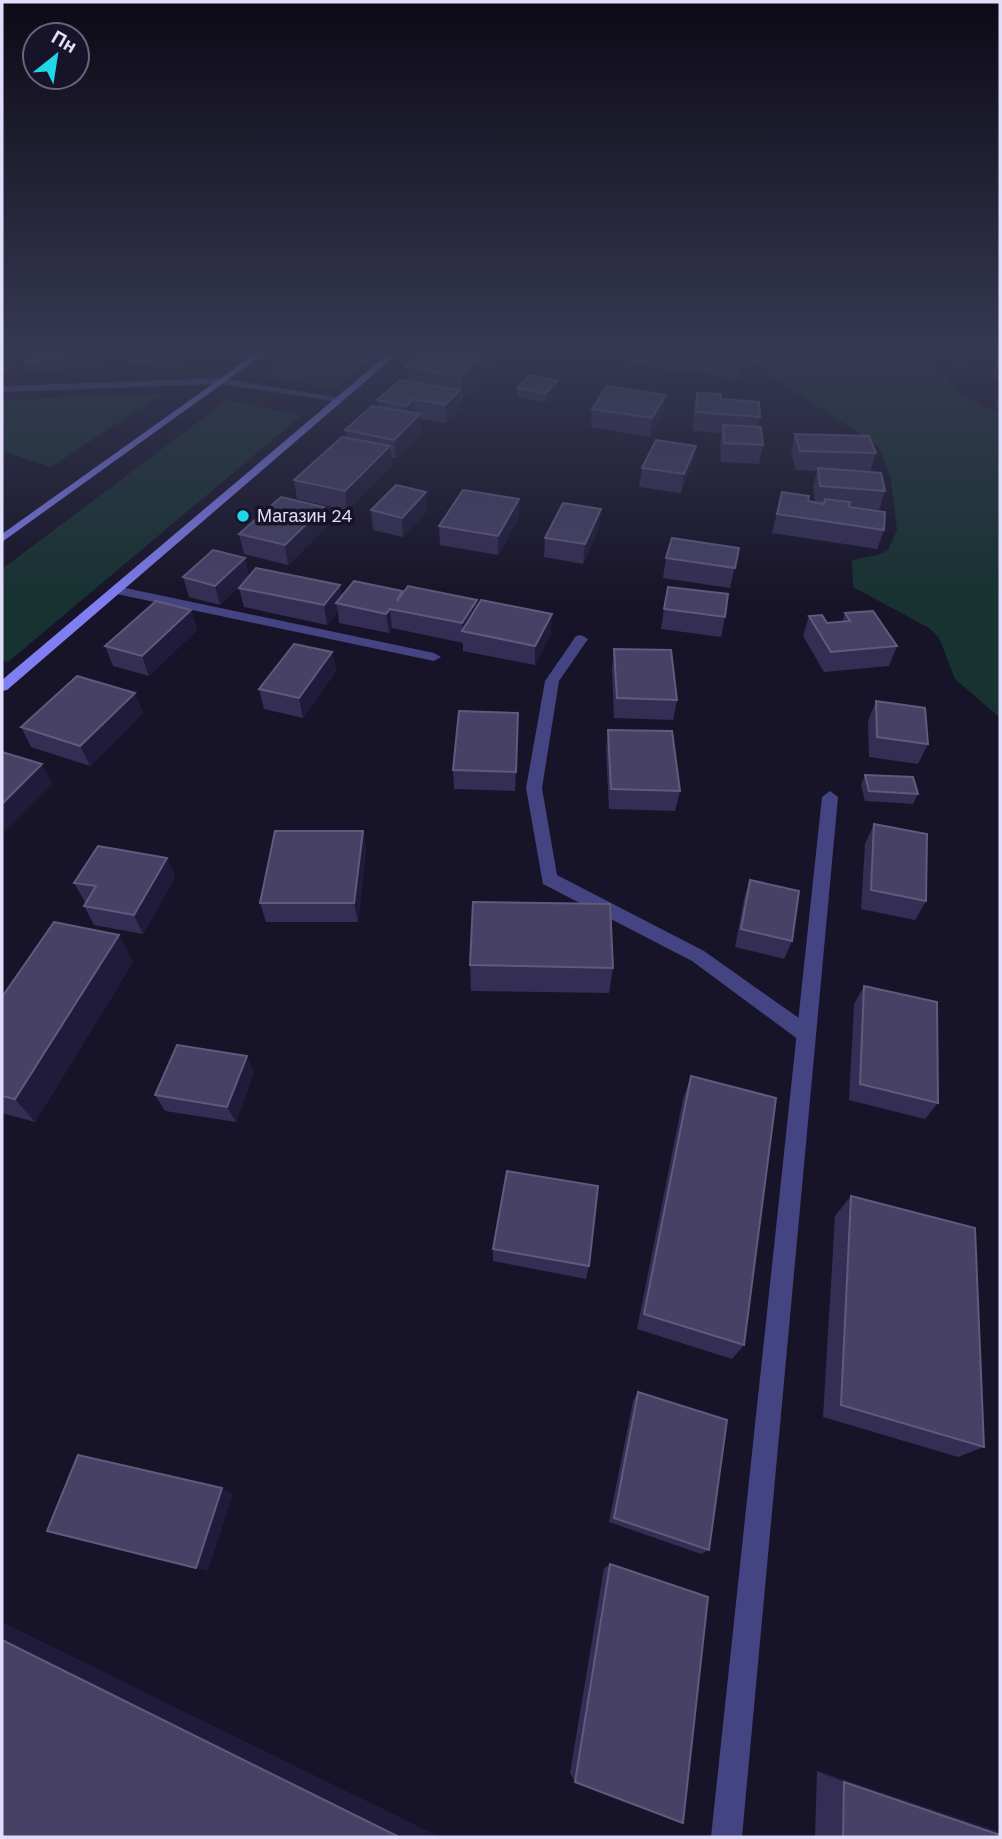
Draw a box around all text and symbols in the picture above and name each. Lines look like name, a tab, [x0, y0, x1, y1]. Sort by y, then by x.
north arrow	[21, 21, 91, 91]
text: Пн	[47, 25, 81, 59]
place label: Магазин 24	[257, 504, 352, 528]
marker: Магазин 24	[235, 508, 251, 524]

